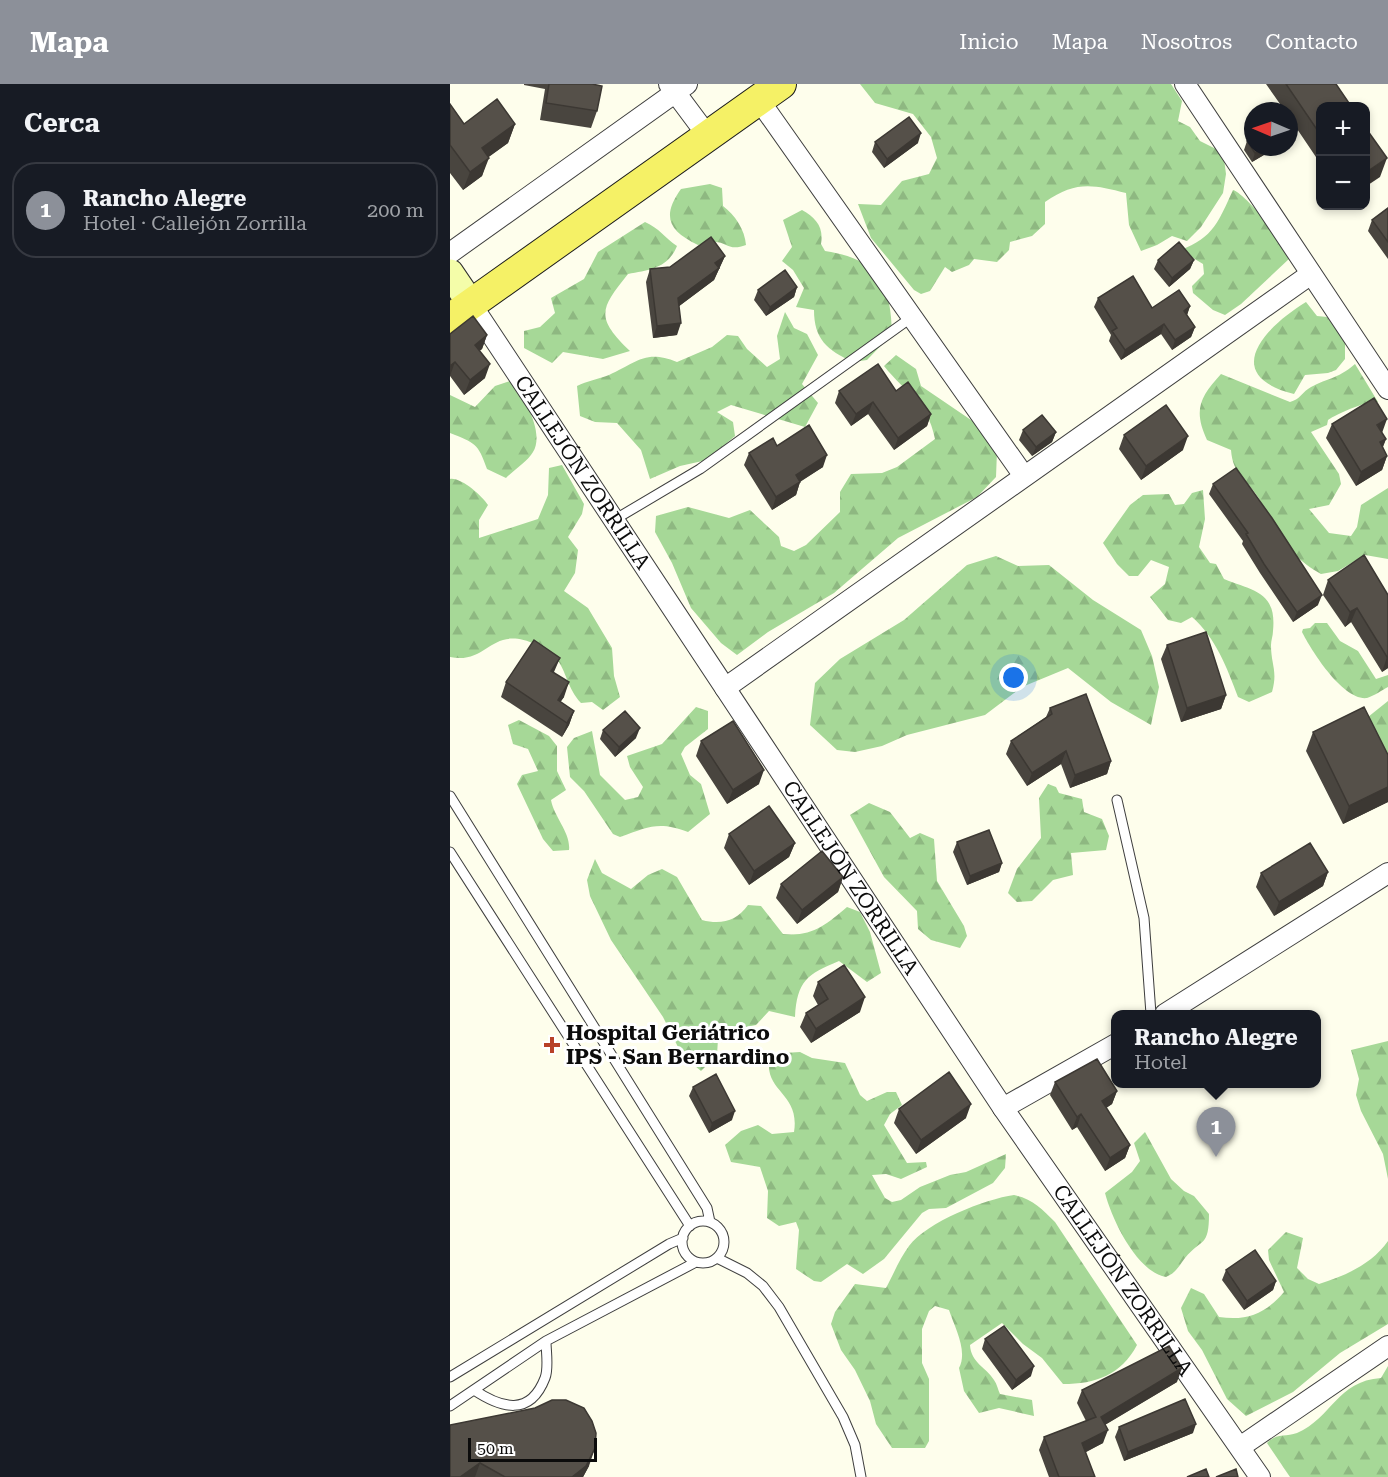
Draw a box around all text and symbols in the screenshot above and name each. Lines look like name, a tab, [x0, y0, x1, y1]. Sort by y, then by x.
text: Mapa	[30, 26, 109, 59]
text: Inicio	[959, 30, 1019, 54]
text: Mapa	[1052, 30, 1108, 54]
text: Nosotros	[1141, 30, 1232, 54]
text: Contacto	[1265, 30, 1358, 54]
north arrow	[1244, 102, 1298, 156]
map controls	[1316, 102, 1370, 210]
button: +	[1316, 102, 1370, 156]
text: Cerca	[24, 108, 100, 138]
button: −	[1316, 156, 1370, 210]
text: Rancho Alegre	[83, 186, 247, 211]
text: 1	[40, 198, 51, 222]
text: 200 m	[367, 198, 424, 222]
text: Hotel · Callejón Zorrilla	[83, 211, 307, 235]
street label: CALLEJÓN ZORRILLA	[510, 371, 655, 574]
your location	[999, 663, 1028, 692]
street label: CALLEJÓN ZORRILLA	[778, 776, 924, 979]
popup	[1111, 1010, 1321, 1088]
place label: Hospital Geriátrico IPS - San Bernardino	[566, 1021, 789, 1069]
text: Rancho Alegre	[1134, 1025, 1298, 1050]
marker: Hospital Geriátrico IPS - San Bernardino	[543, 1036, 561, 1054]
text: Hotel	[1134, 1050, 1187, 1074]
pin: 1	[1196, 1108, 1236, 1157]
street label: CALLEJÓN ZORRILLA	[1048, 1180, 1198, 1381]
scale bar	[468, 1435, 597, 1462]
text: 50 m	[477, 1439, 514, 1458]

